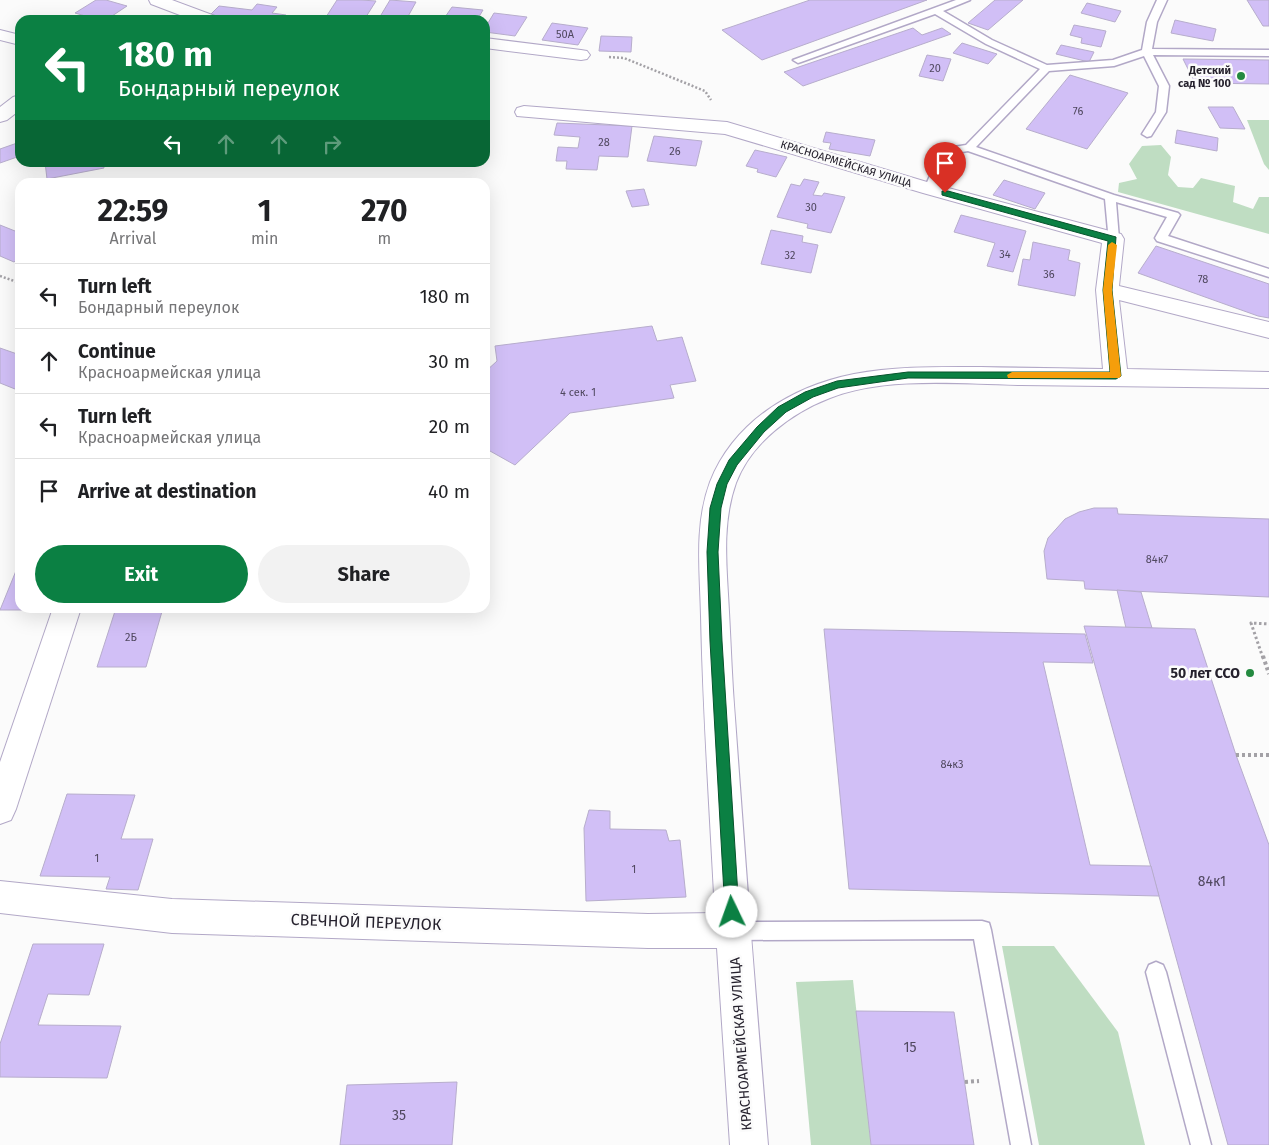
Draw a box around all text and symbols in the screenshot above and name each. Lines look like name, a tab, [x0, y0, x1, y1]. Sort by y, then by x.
house number: 50А	[556, 28, 575, 41]
text: 180 m	[118, 33, 213, 75]
icon: left	[35, 35, 100, 100]
house number: 20	[929, 62, 941, 75]
place label: Детский сад № 100	[1178, 64, 1232, 90]
marker: Детский сад № 100	[1235, 70, 1247, 82]
text: Бондарный переулок	[118, 75, 340, 102]
house number: 76	[1073, 105, 1083, 118]
icon: left	[159, 130, 187, 158]
icon: ahead	[212, 130, 240, 158]
icon: ahead	[265, 130, 293, 158]
icon: right	[318, 130, 346, 158]
house number: 28	[598, 136, 610, 149]
street label: КРАСНОАРМЕЙСКАЯ УЛИЦА	[779, 138, 914, 190]
pin	[924, 142, 966, 193]
house number: 26	[669, 145, 681, 158]
icon: arrive	[931, 149, 959, 177]
text: 22:59	[98, 193, 168, 229]
text: 1	[258, 193, 272, 229]
text: 270	[361, 193, 407, 229]
house number: 30	[805, 201, 817, 214]
text: Arrival	[110, 229, 156, 248]
text: min	[251, 229, 279, 248]
text: m	[377, 229, 391, 248]
house number: 34	[999, 248, 1011, 261]
house number: 32	[785, 249, 795, 262]
house number: 36	[1043, 268, 1055, 281]
house number: 78	[1198, 273, 1208, 286]
text: Turn left	[78, 275, 152, 298]
icon: left	[35, 282, 63, 310]
text: 180 m	[419, 285, 470, 308]
text: Бондарный переулок	[78, 298, 239, 317]
text: Continue	[78, 340, 156, 363]
icon: ahead	[35, 347, 63, 375]
text: 30 m	[429, 350, 470, 373]
text: Красноармейская улица	[78, 363, 261, 382]
house number: 4 сек. 1	[560, 386, 596, 399]
text: Turn left	[78, 405, 152, 428]
icon: left	[35, 412, 63, 440]
text: 20 m	[429, 415, 470, 438]
text: Красноармейская улица	[78, 428, 261, 447]
icon: arrive	[35, 477, 63, 505]
text: Arrive at destination	[78, 480, 257, 503]
text: 40 m	[428, 480, 470, 503]
button: Exit	[35, 545, 248, 603]
button: Share	[258, 545, 470, 603]
house number: 84к7	[1146, 553, 1168, 566]
house number: 2Б	[125, 631, 138, 644]
place label: 50 лет ССО	[1170, 665, 1240, 682]
marker: 50 лет ССО	[1244, 667, 1256, 679]
house number: 84к3	[940, 758, 964, 771]
house number: 1	[95, 852, 99, 865]
house number: 1	[632, 863, 636, 876]
house number: 84к1	[1198, 873, 1226, 890]
position arrow	[705, 885, 757, 937]
street label: СВЕЧНОЙ ПЕРЕУЛОК	[290, 910, 442, 934]
street label: КРАСНОАРМЕЙСКАЯ УЛИЦА	[726, 957, 756, 1131]
house number: 15	[903, 1039, 917, 1056]
house number: 35	[392, 1107, 406, 1124]

